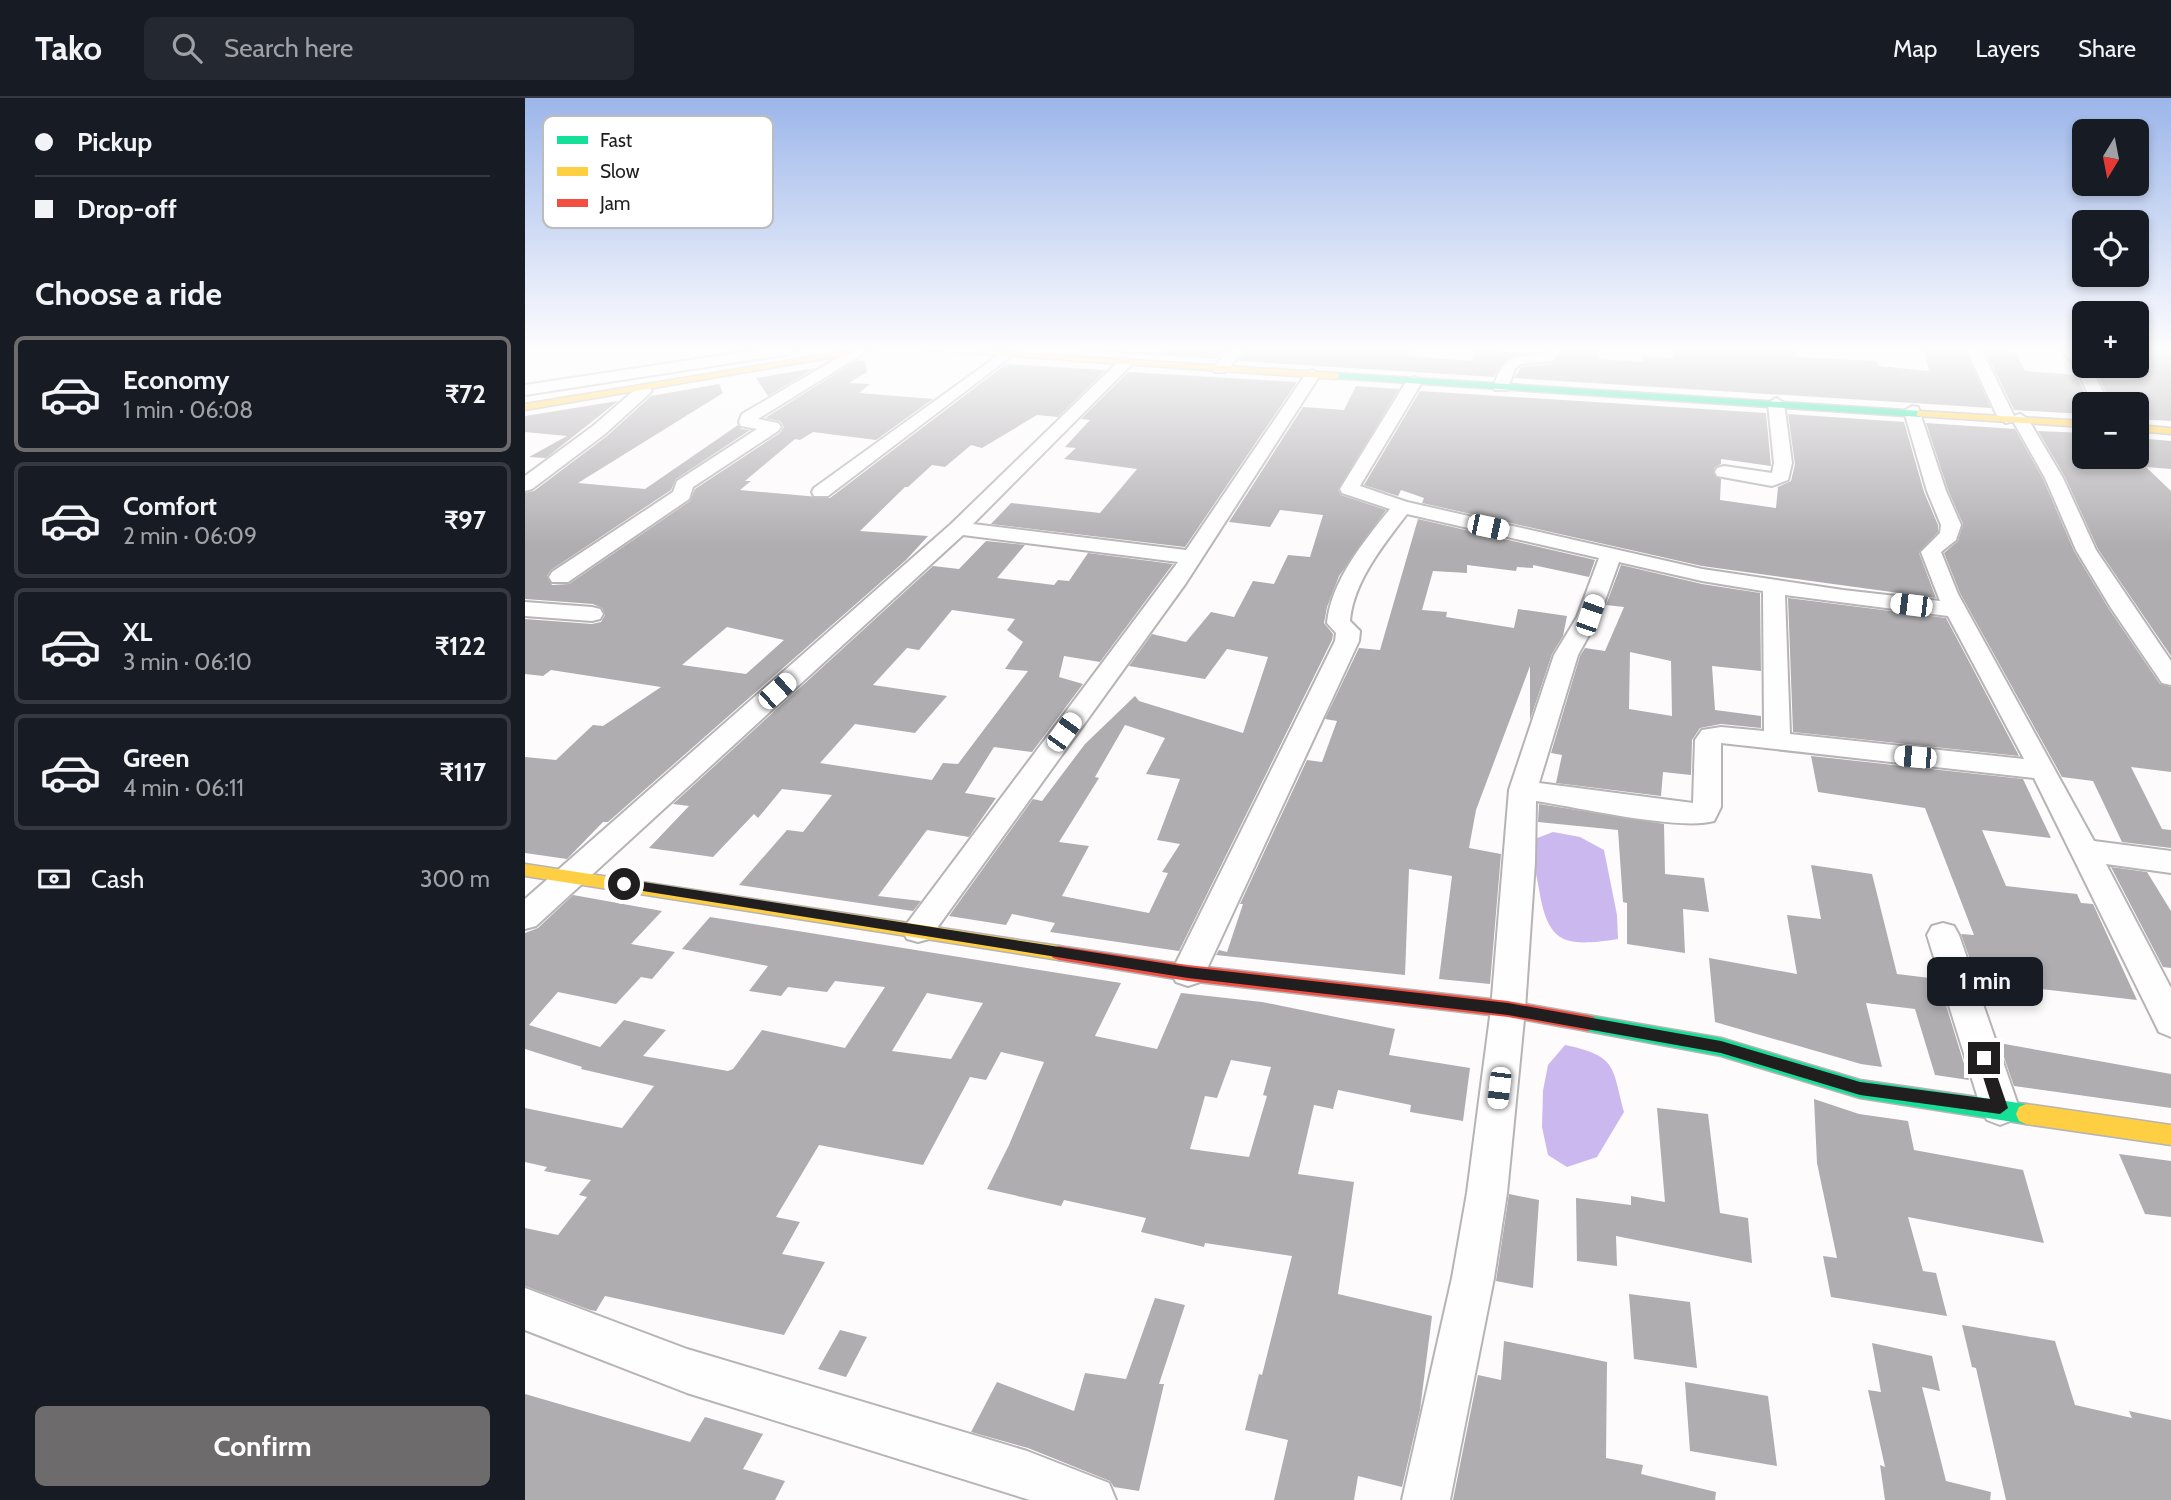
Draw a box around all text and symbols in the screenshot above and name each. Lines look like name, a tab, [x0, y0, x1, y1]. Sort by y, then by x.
search box	[144, 17, 634, 80]
text: Tako	[35, 28, 102, 68]
icon: search	[168, 29, 206, 67]
text: Search here	[224, 32, 353, 64]
text: Map	[1893, 34, 1937, 63]
text: Layers	[1975, 34, 2040, 63]
text: Share	[2078, 34, 2136, 63]
legend	[543, 116, 773, 228]
north arrow	[2072, 119, 2149, 196]
map controls	[2072, 119, 2149, 469]
text: Pickup	[77, 126, 152, 158]
text: Fast	[600, 129, 633, 152]
text: Slow	[600, 160, 640, 183]
text: Jam	[599, 192, 630, 215]
text: Drop-off	[77, 193, 177, 225]
button: locate	[2072, 210, 2149, 287]
text: Choose a ride	[35, 274, 222, 313]
button: +	[2072, 301, 2149, 378]
icon: car	[39, 363, 102, 426]
text: Economy	[123, 364, 229, 396]
text: ₹72	[445, 378, 486, 410]
button: −	[2072, 392, 2149, 469]
text: 1 min · 06:08	[123, 396, 253, 424]
icon: car	[39, 489, 102, 552]
text: Comfort	[123, 490, 217, 522]
text: ₹97	[444, 504, 486, 536]
car	[1466, 512, 1511, 542]
text: 2 min · 06:09	[123, 522, 257, 550]
car	[1574, 592, 1607, 638]
car	[1889, 592, 1934, 618]
icon: car	[39, 615, 102, 678]
text: XL	[123, 616, 152, 648]
text: ₹122	[435, 630, 486, 662]
text: 3 min · 06:10	[123, 648, 252, 676]
car	[755, 669, 800, 713]
car	[1044, 709, 1085, 755]
icon: car	[39, 741, 102, 804]
text: Green	[123, 742, 190, 774]
car	[1894, 745, 1937, 769]
text: ₹117	[439, 756, 486, 788]
text: 4 min · 06:11	[123, 774, 244, 802]
icon: cash	[35, 860, 73, 898]
text: Cash	[91, 863, 144, 895]
text: 300 m	[420, 865, 490, 893]
route start	[608, 868, 640, 900]
callout: 1 min	[1926, 956, 2042, 1006]
text: 1 min	[1959, 967, 2011, 995]
route end	[1968, 1042, 2000, 1074]
car	[1487, 1066, 1512, 1110]
button: Confirm	[35, 1406, 490, 1486]

